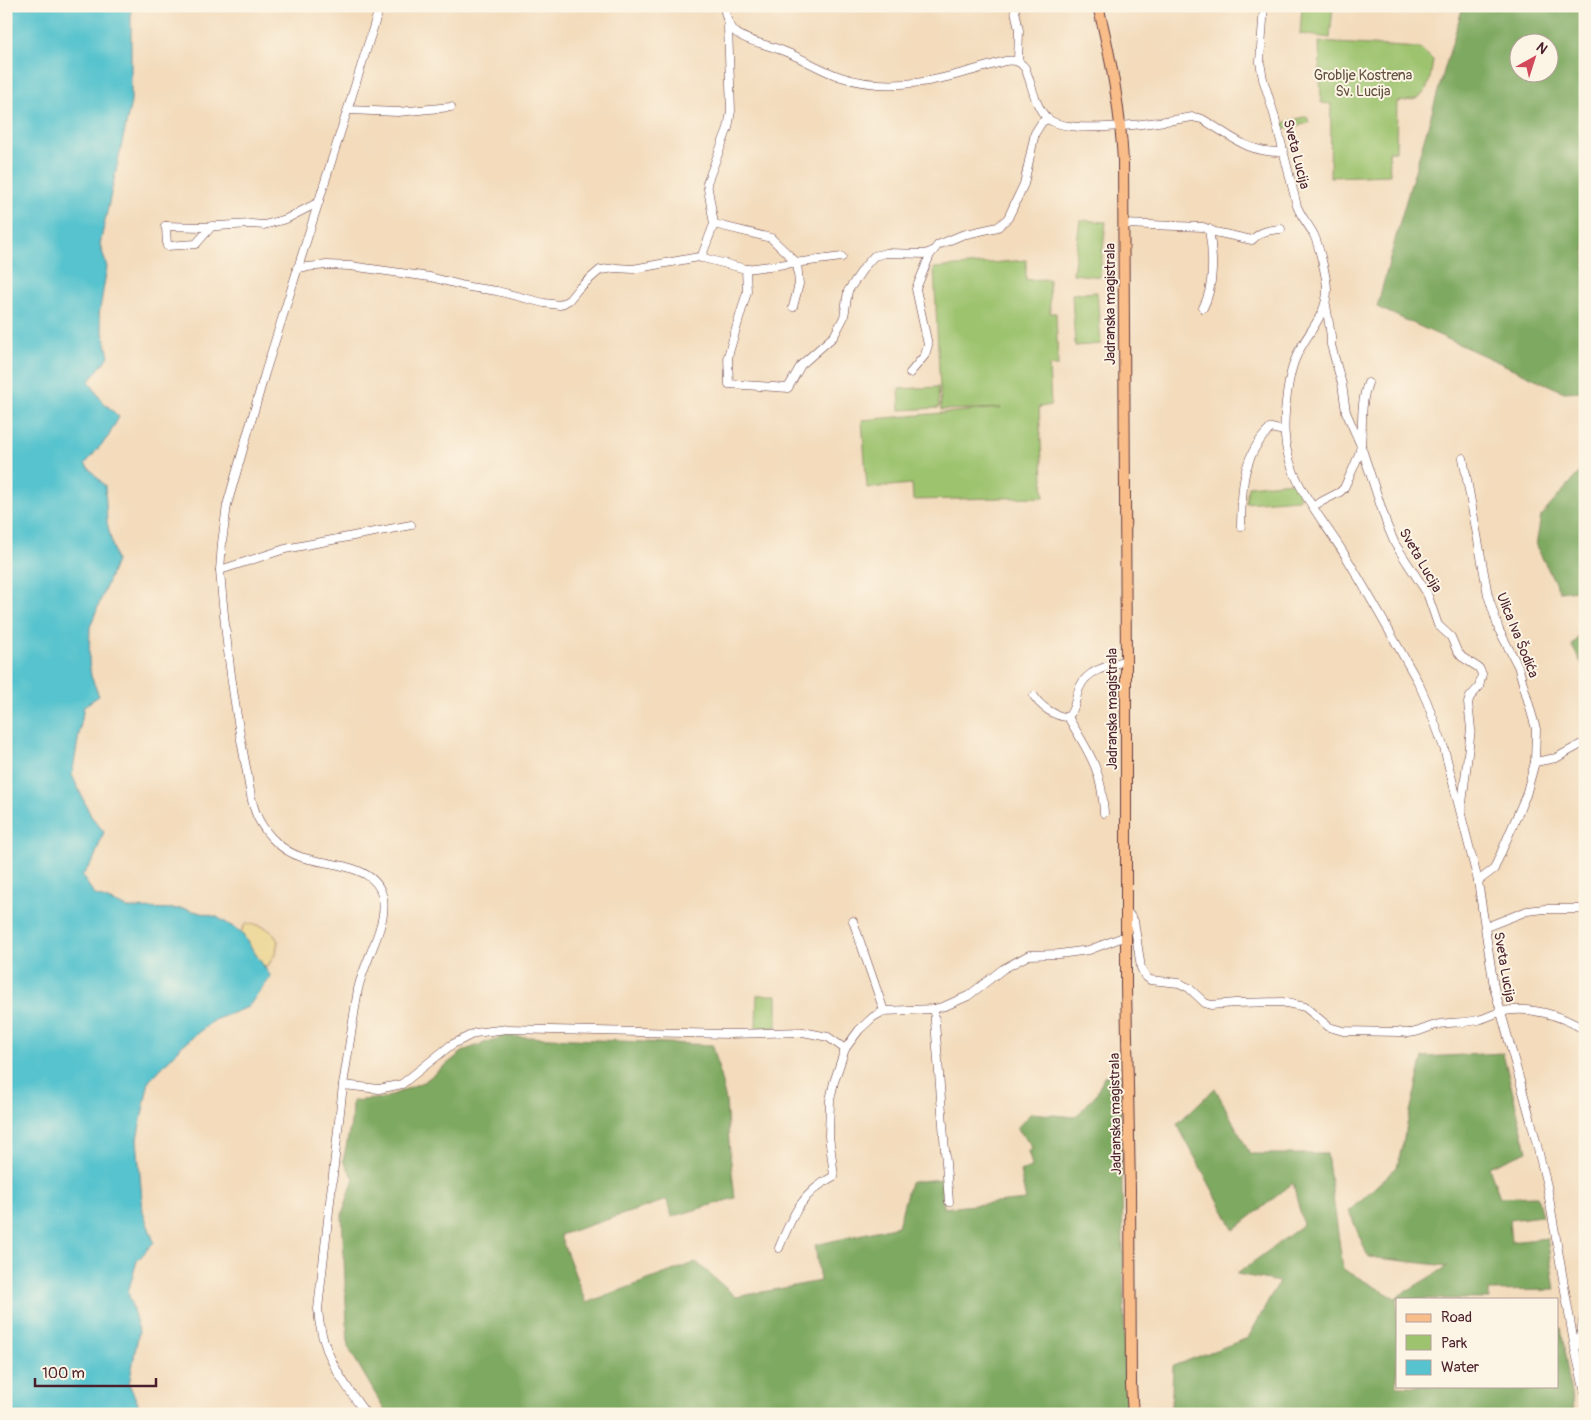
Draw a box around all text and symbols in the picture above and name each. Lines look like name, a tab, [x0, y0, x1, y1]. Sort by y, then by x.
north arrow	[1508, 32, 1558, 82]
text: N	[1533, 39, 1551, 58]
park label: Groblje Kostrena Sv. Lucija	[1314, 67, 1412, 100]
street label: Sveta Lucija	[1280, 118, 1313, 191]
street label: Jadranska magistrala	[1102, 243, 1119, 365]
street label: Sveta Lucija	[1395, 525, 1446, 595]
street label: Ulica Iva Šodića	[1493, 590, 1543, 680]
street label: Jadranska magistrala	[1104, 648, 1121, 770]
street label: Sveta Lucija	[1490, 931, 1519, 1004]
street label: Jadranska magistrala	[1106, 1053, 1125, 1175]
legend	[1396, 1298, 1558, 1388]
text: Road	[1441, 1308, 1472, 1327]
text: Park	[1441, 1334, 1468, 1353]
scale bar	[35, 1355, 156, 1387]
text: Water	[1441, 1358, 1480, 1377]
text: 100 m	[42, 1364, 85, 1383]

